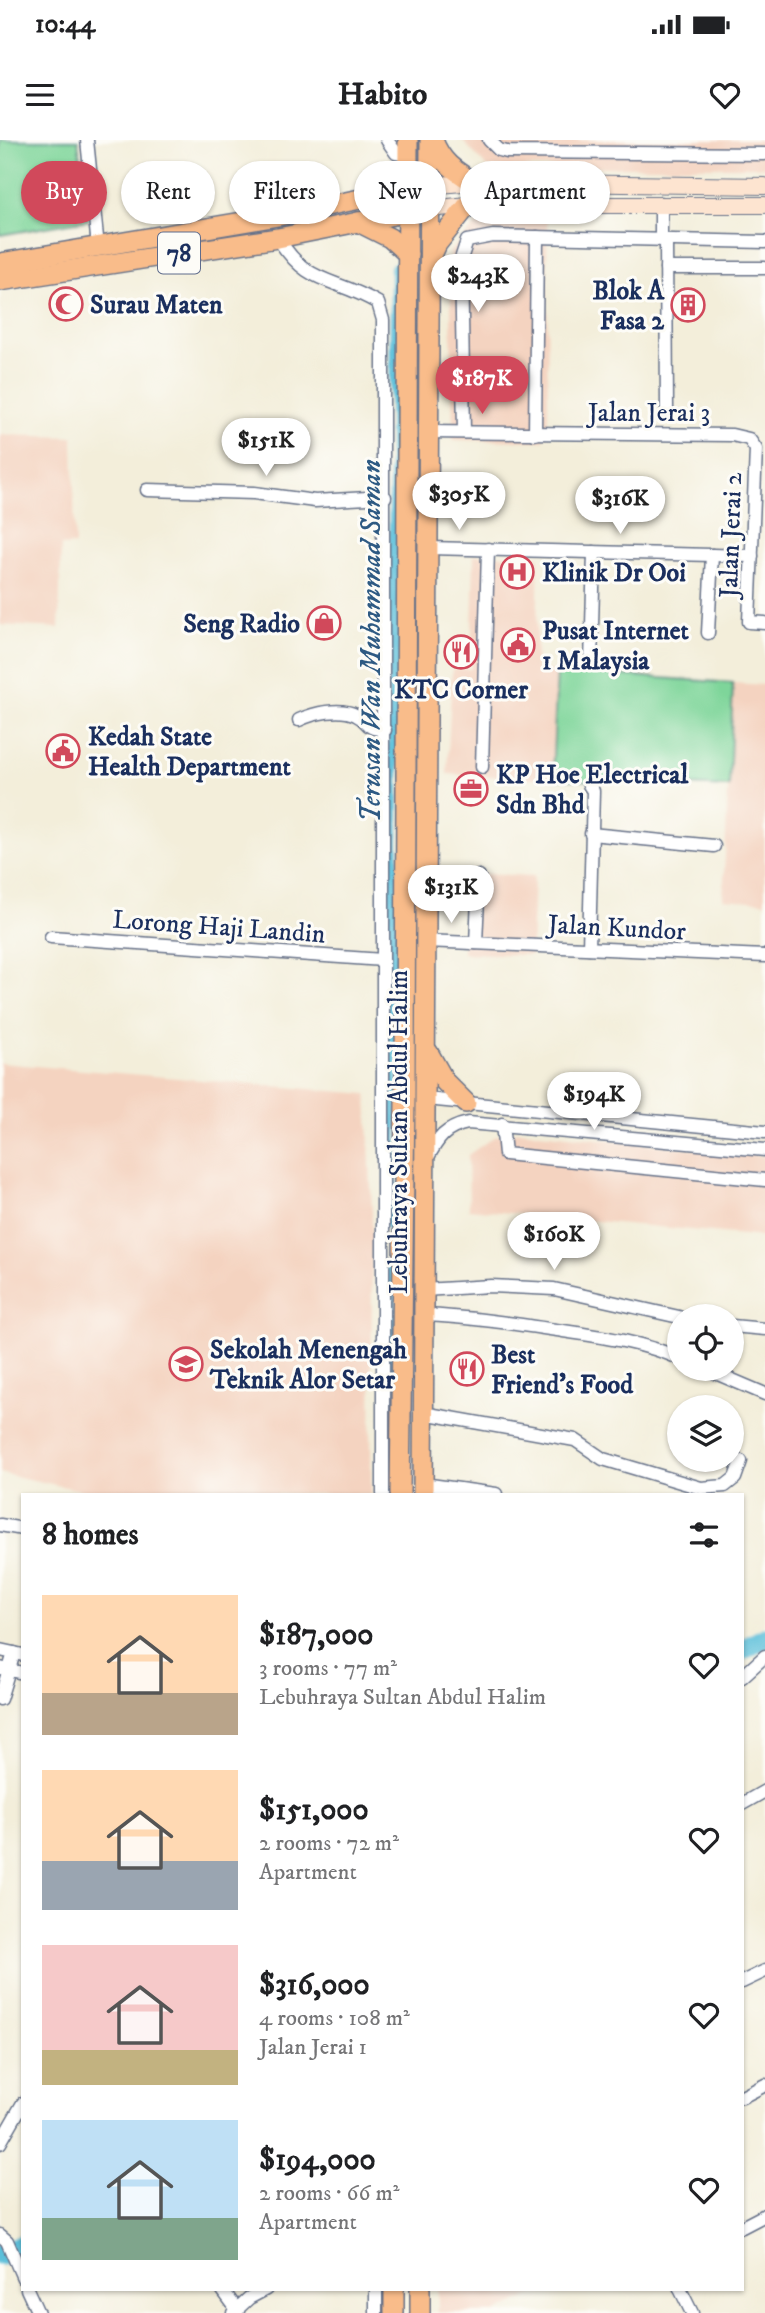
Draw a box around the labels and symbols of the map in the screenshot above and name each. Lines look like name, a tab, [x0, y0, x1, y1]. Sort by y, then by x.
road number: 78	[158, 232, 200, 274]
pin: $243K	[429, 254, 527, 314]
place label: Blok A Fasa 2	[592, 275, 665, 338]
mosque icon: Surau Maten	[47, 285, 85, 323]
building icon: Blok A Fasa 2	[669, 286, 707, 324]
place label: Surau Maten	[90, 289, 223, 322]
pin: $187K	[433, 356, 531, 416]
street label: Jalan Jerai 3	[586, 397, 710, 430]
pin: $151K	[217, 418, 315, 478]
water label: Terusan Wan Muhammad Saman	[354, 459, 389, 823]
pin: $305K	[410, 472, 508, 532]
street label: Jalan Jerai 2	[713, 472, 750, 600]
pin: $316K	[571, 476, 669, 536]
hospital icon: Klinik Dr Ooi	[498, 553, 536, 591]
place label: Klinik Dr Ooi	[542, 557, 686, 590]
shop icon: Seng Radio	[305, 604, 343, 642]
place label: Seng Radio	[183, 608, 300, 641]
place label: Pusat Internet 1 Malaysia	[542, 615, 689, 678]
public building icon: Pusat Internet 1 Malaysia	[499, 626, 537, 664]
restaurant icon: KTC Corner	[442, 633, 480, 671]
place label: KTC Corner	[394, 674, 528, 707]
place label: Kedah State Health Department	[88, 721, 291, 784]
public building icon: Kedah State Health Department	[44, 732, 82, 770]
place label: KP Hoe Electrical Sdn Bhd	[496, 759, 689, 822]
office icon: KP Hoe Electrical Sdn Bhd	[452, 770, 490, 808]
pin: $131K	[402, 866, 500, 925]
street label: Lorong Haji Landin	[111, 904, 327, 951]
street label: Jalan Kundor	[545, 908, 687, 949]
street label: Lebuhraya Sultan Abdul Halim	[383, 970, 416, 1294]
pin: $194K	[545, 1072, 643, 1132]
pin: $160K	[505, 1212, 603, 1272]
place label: Sekolah Menengah Teknik Alor Setar	[209, 1334, 407, 1397]
place label: Best Friend's Food	[491, 1339, 634, 1402]
school or university icon: Sekolah Menengah Teknik Alor Setar	[167, 1345, 205, 1383]
restaurant icon: Best Friend's Food	[448, 1350, 486, 1388]

